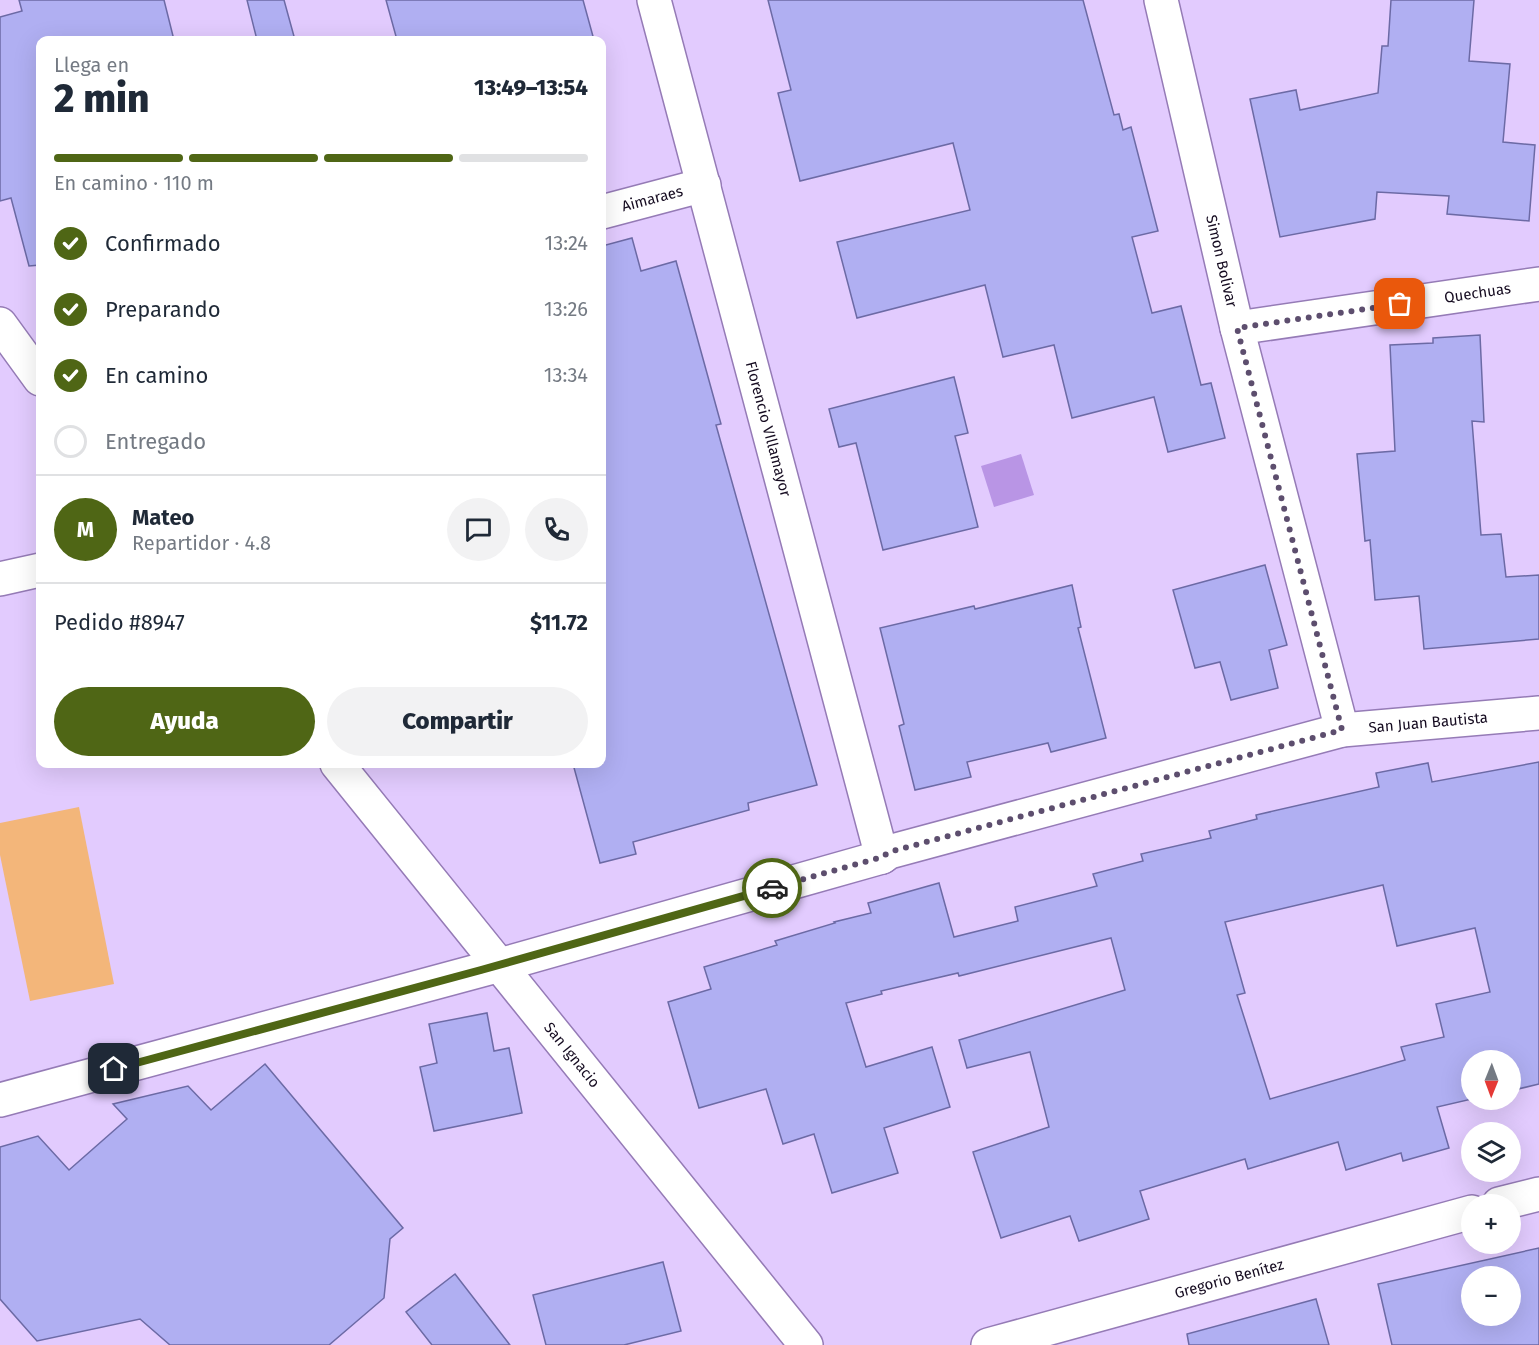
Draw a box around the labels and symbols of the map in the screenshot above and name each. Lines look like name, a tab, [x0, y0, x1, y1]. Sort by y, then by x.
street label: Aimaraes	[620, 182, 685, 215]
street label: Simon Bolivar	[1202, 213, 1241, 309]
pin	[1374, 278, 1425, 329]
street label: Quechuas	[1443, 279, 1512, 307]
street label: Florencio VIllamayor	[742, 360, 795, 499]
street label: San Juan Bautista	[1368, 708, 1488, 737]
courier	[742, 858, 802, 918]
street label: San Ignacio	[540, 1019, 604, 1091]
pin	[88, 1043, 139, 1094]
north arrow	[1461, 1050, 1521, 1110]
street label: Gregorio Benítez	[1173, 1255, 1286, 1302]

